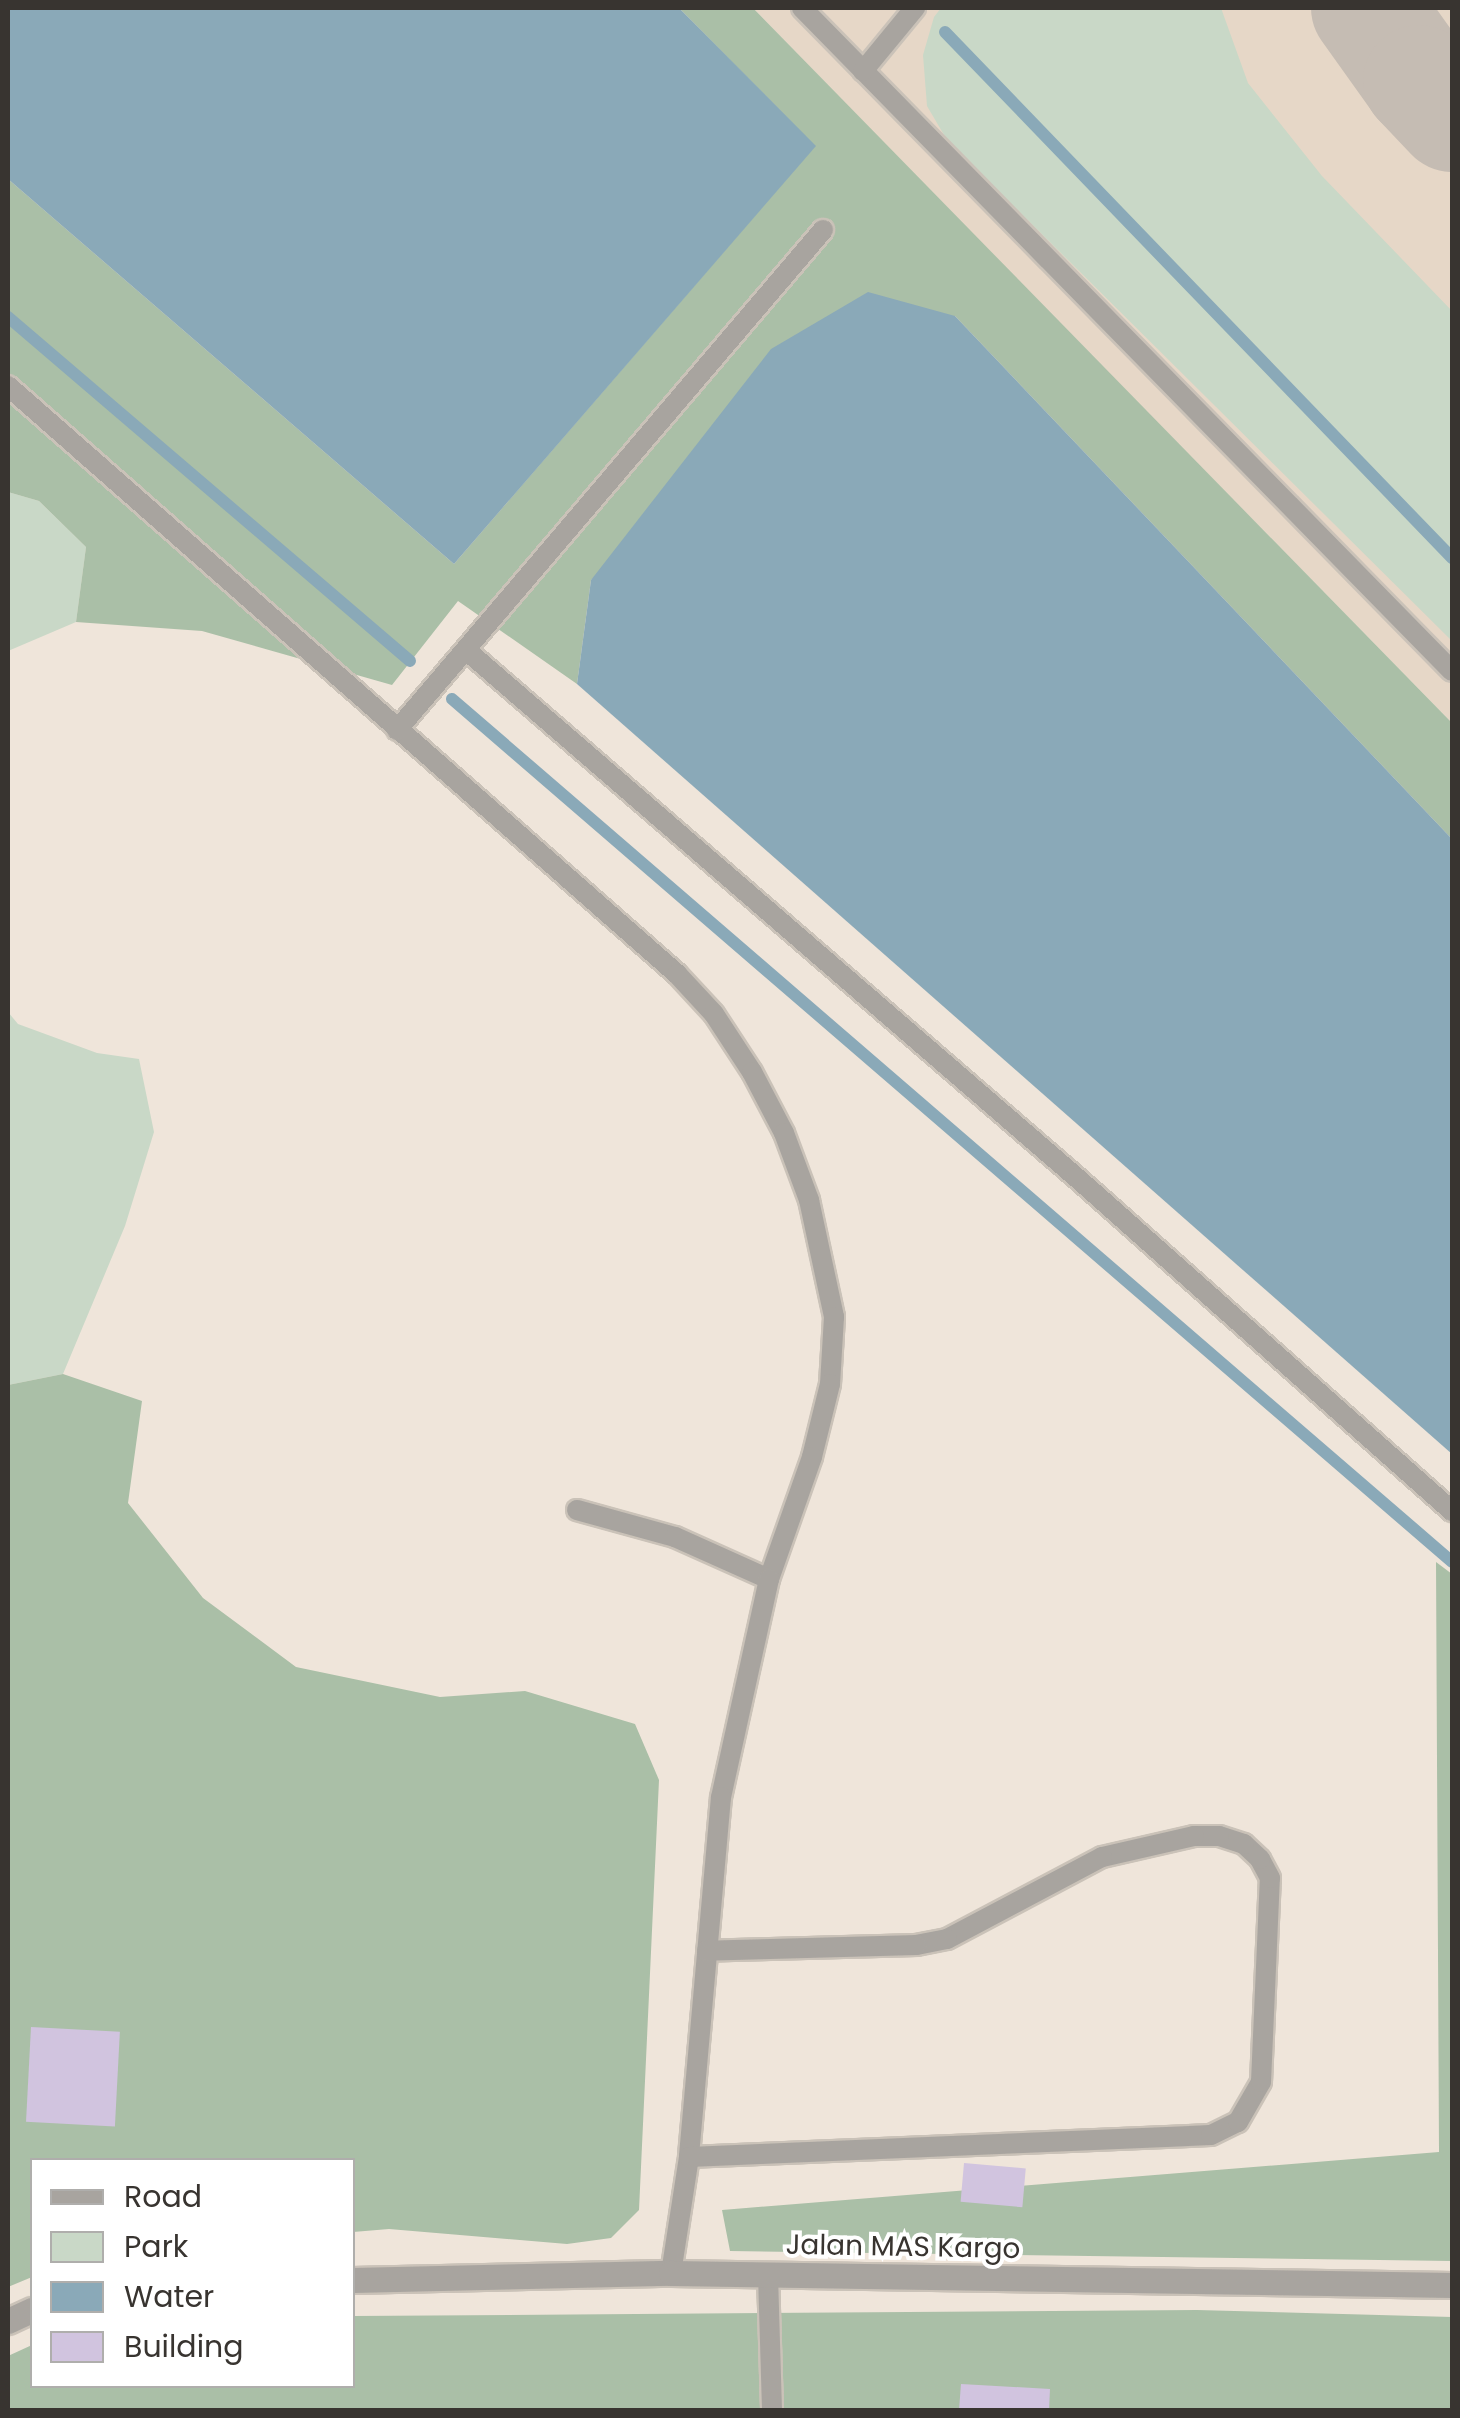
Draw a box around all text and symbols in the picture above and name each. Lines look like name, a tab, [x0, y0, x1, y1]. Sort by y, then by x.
legend	[30, 2158, 355, 2388]
text: Road	[124, 2175, 202, 2218]
text: Park	[124, 2225, 188, 2268]
street label: Jalan MAS Kargo	[785, 2228, 1021, 2266]
text: Water	[124, 2275, 214, 2318]
text: Building	[124, 2325, 244, 2368]

